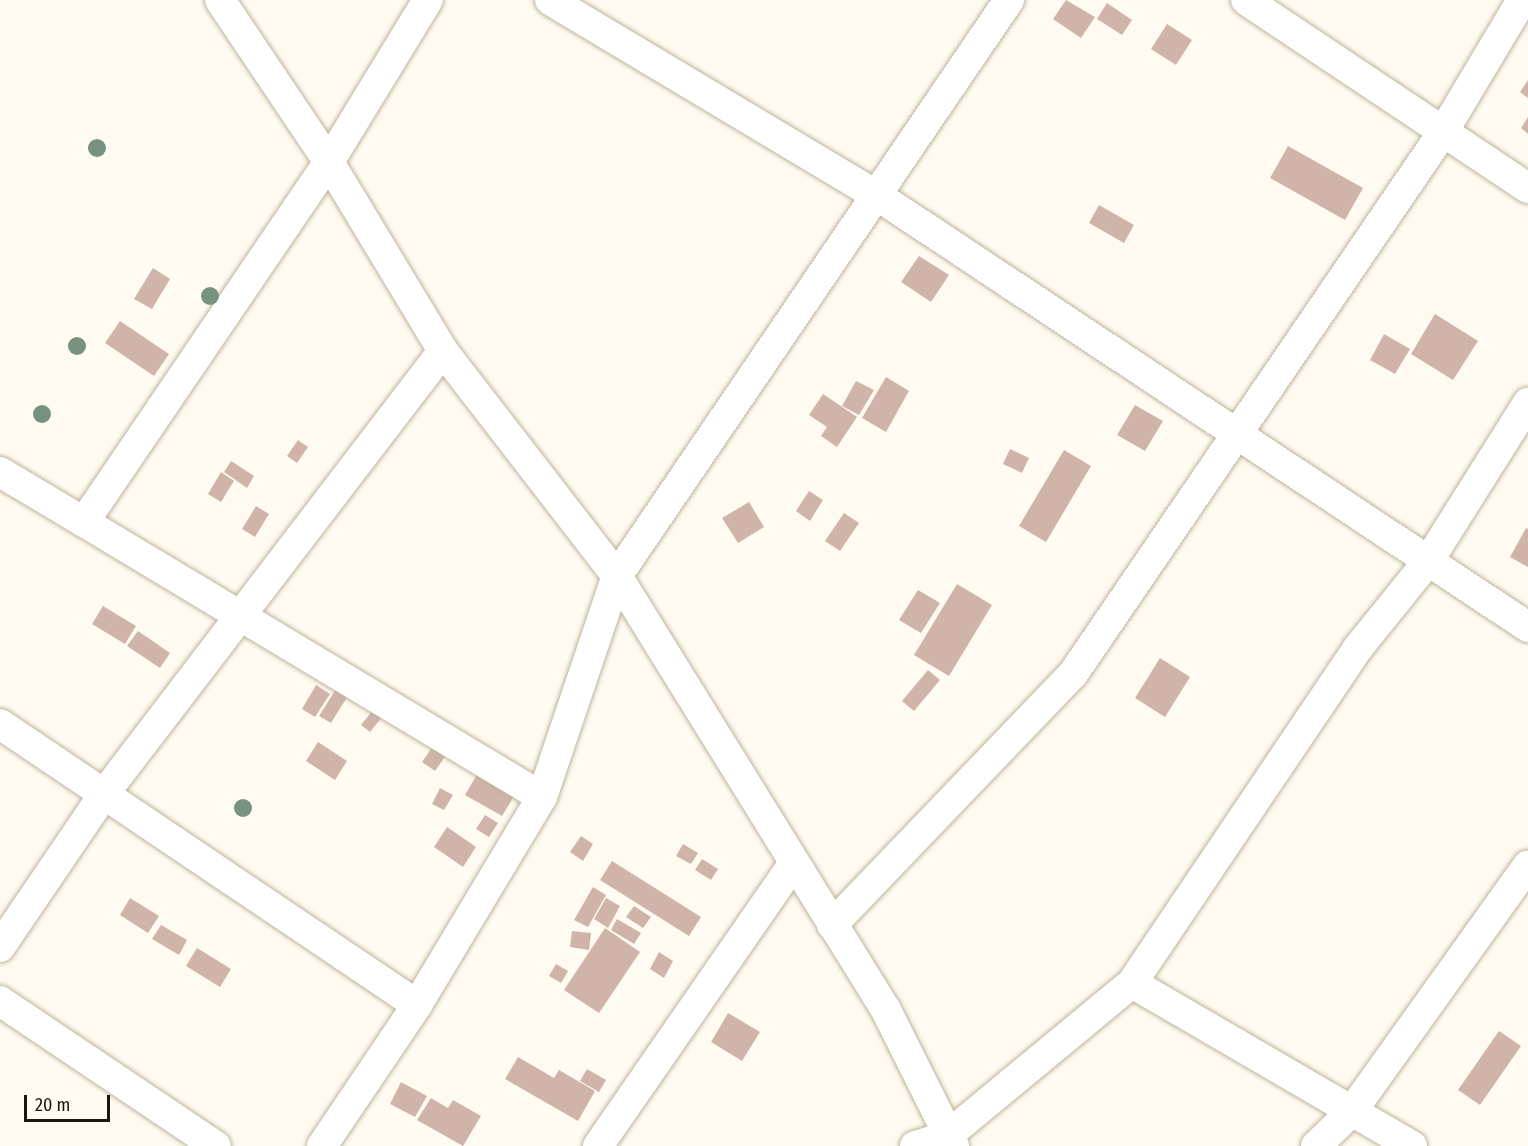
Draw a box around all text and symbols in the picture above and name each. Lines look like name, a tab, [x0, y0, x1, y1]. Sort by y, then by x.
scale bar	[27, 1083, 112, 1121]
text: 20 m	[35, 1094, 70, 1116]

